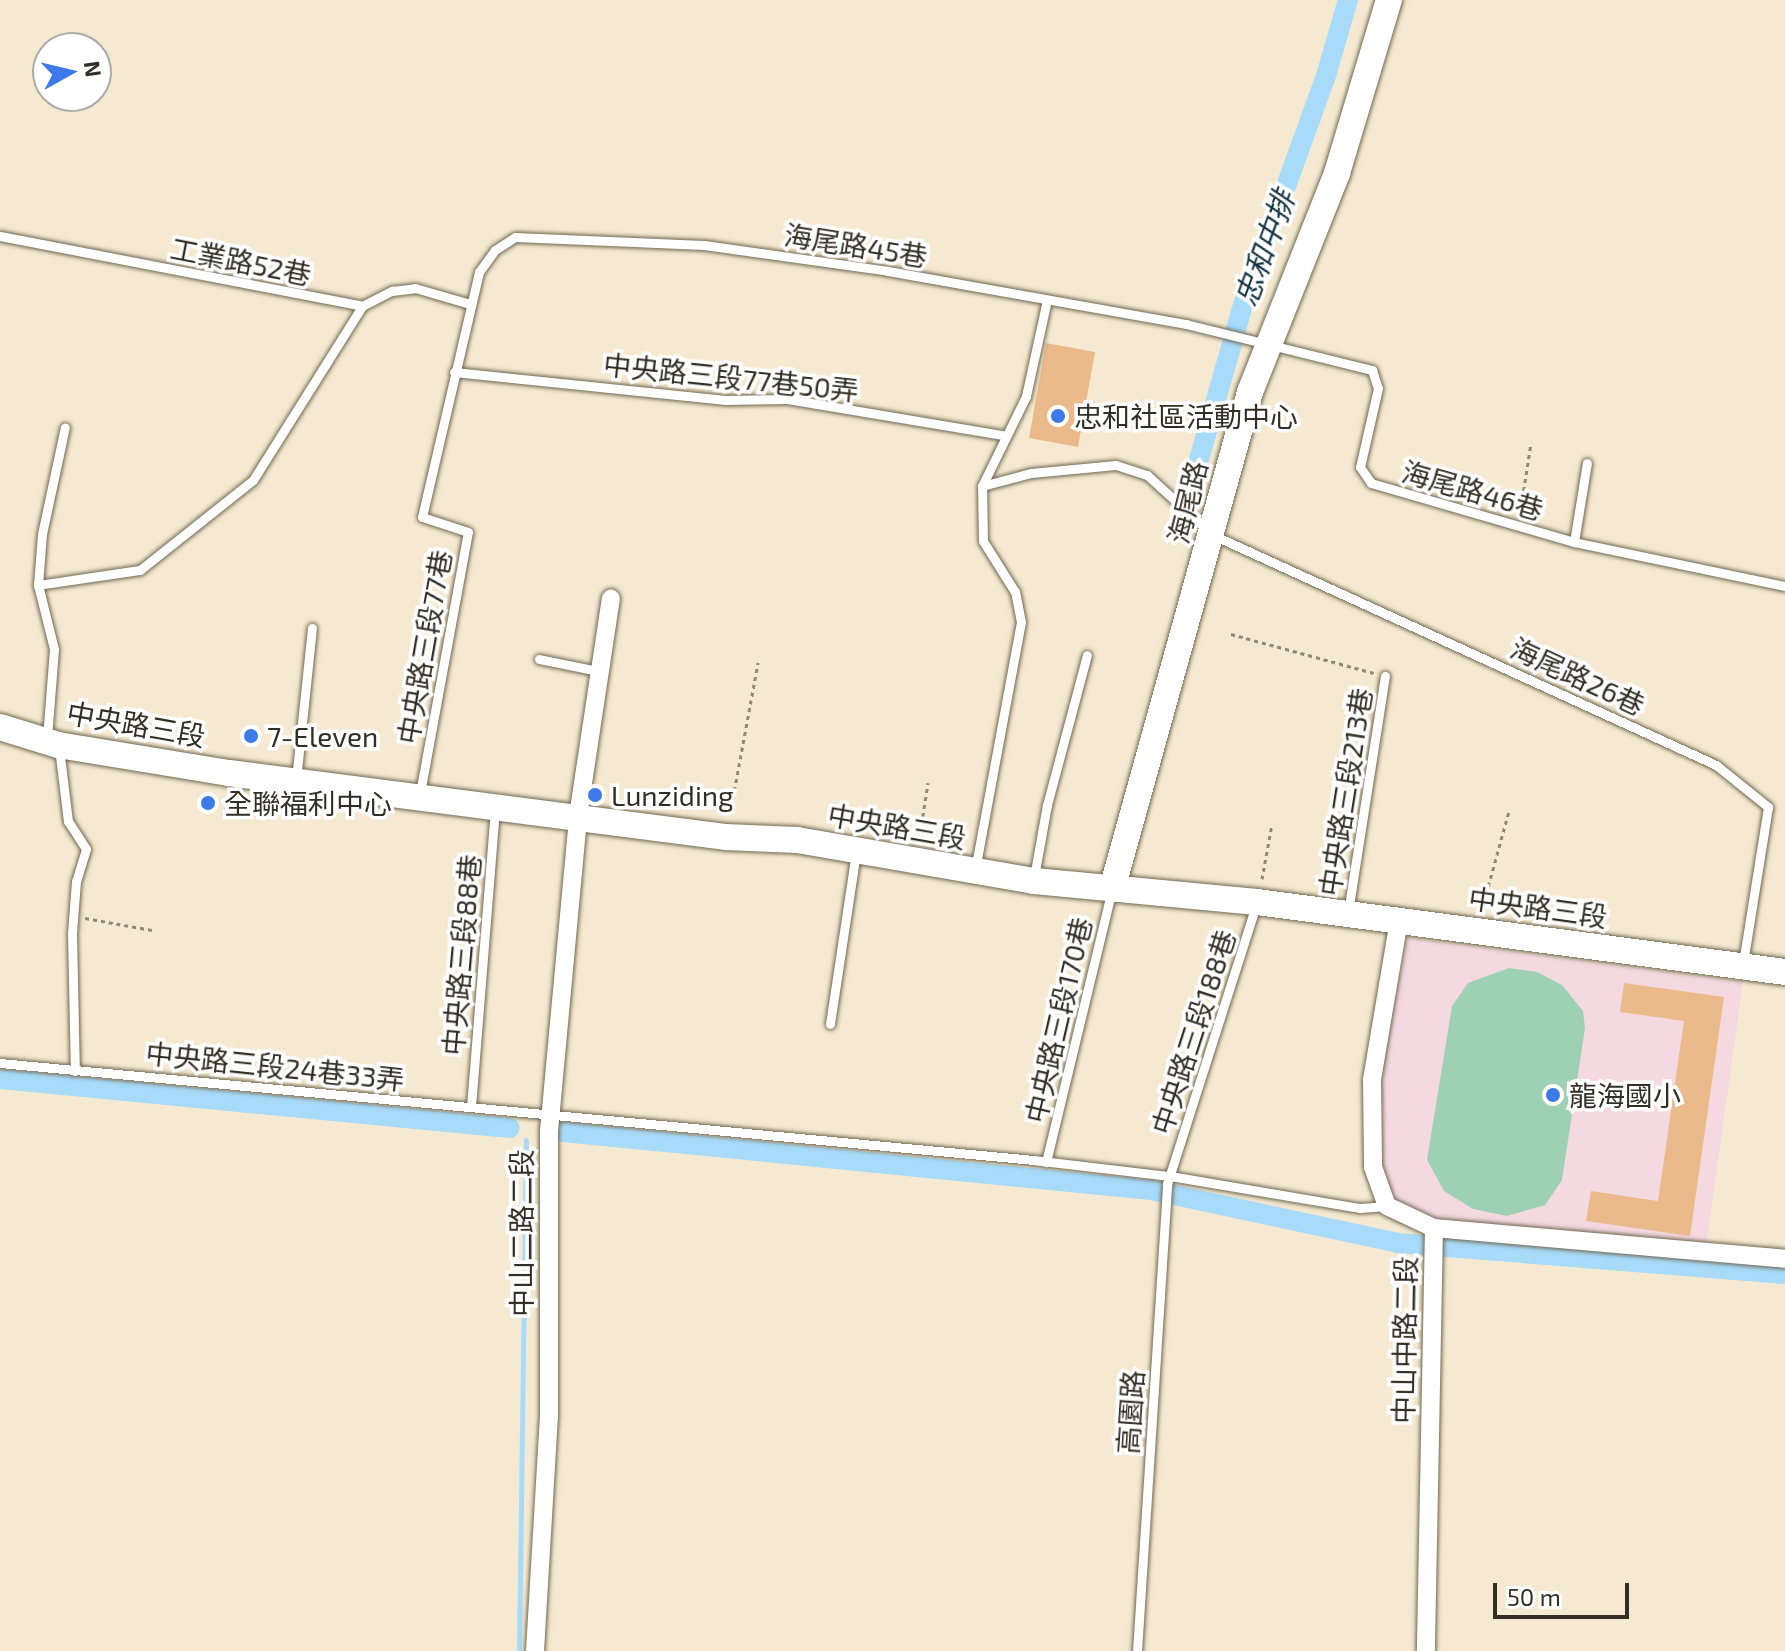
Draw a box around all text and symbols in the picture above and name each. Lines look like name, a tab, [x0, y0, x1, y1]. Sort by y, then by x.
north arrow	[32, 32, 112, 112]
text: N	[80, 59, 108, 79]
water label: 忠和中排	[1227, 185, 1301, 311]
street label: 海尾路45巷	[782, 217, 930, 273]
street label: 工業路52巷	[168, 231, 314, 291]
street label: 中央路三段77巷50弄	[602, 347, 860, 407]
place label: 忠和社區活動中心	[1074, 399, 1298, 433]
marker: 忠和社區活動中心	[1049, 407, 1067, 425]
street label: 海尾路46巷	[1399, 454, 1547, 526]
street label: 海尾路	[1161, 457, 1213, 547]
street label: 中央路三段77巷	[390, 547, 458, 747]
street label: 海尾路26巷	[1506, 630, 1650, 722]
street label: 中央路三段213巷	[1312, 685, 1378, 899]
street label: 中央路三段	[64, 695, 208, 753]
place label: 7-Eleven	[267, 719, 378, 753]
marker: 7-Eleven	[242, 727, 260, 745]
place label: Lunziding	[611, 778, 734, 812]
place label: 全聯福利中心	[224, 786, 392, 820]
marker: Lunziding	[586, 786, 604, 804]
marker: 全聯福利中心	[199, 794, 217, 812]
street label: 中央路三段	[825, 797, 969, 855]
street label: 中央路三段88巷	[435, 853, 487, 1057]
street label: 中央路三段	[1466, 881, 1610, 933]
street label: 中央路三段170巷	[1018, 914, 1098, 1126]
street label: 中央路三段188巷	[1144, 925, 1242, 1139]
street label: 中央路三段24巷33弄	[144, 1036, 406, 1096]
place label: 龍海國小	[1569, 1078, 1681, 1112]
marker: 龍海國小	[1544, 1086, 1562, 1104]
street label: 中山二路二段	[504, 1149, 538, 1317]
street label: 中山中路二段	[1386, 1256, 1422, 1424]
street label: 高園路	[1110, 1369, 1150, 1455]
scale bar	[1497, 1567, 1633, 1617]
text: 50 m	[1507, 1582, 1561, 1611]

